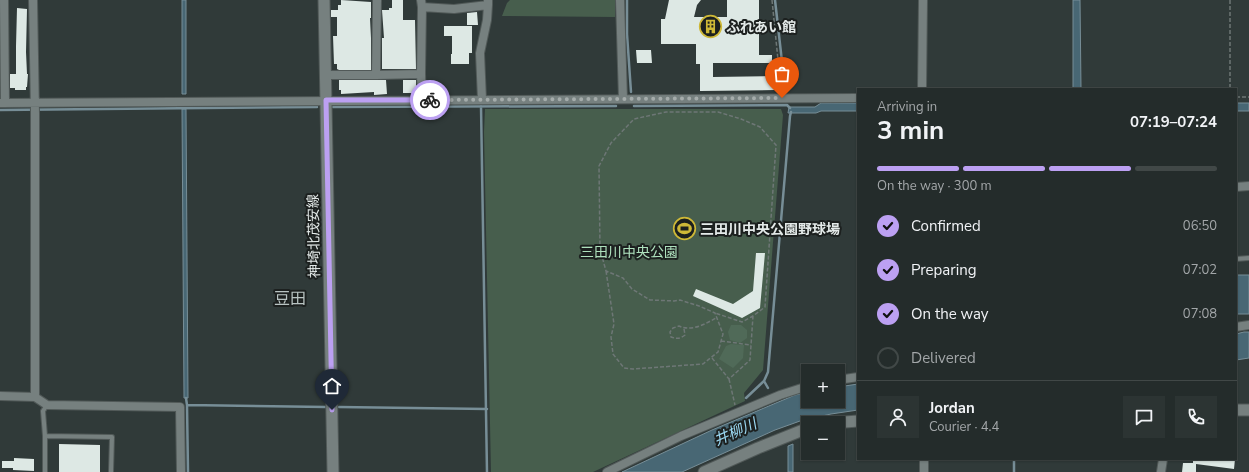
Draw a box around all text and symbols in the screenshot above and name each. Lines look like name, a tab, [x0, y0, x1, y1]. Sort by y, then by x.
building icon: ふれあい館	[697, 14, 723, 40]
place label: ふれあい館	[726, 18, 796, 37]
pin	[765, 57, 799, 98]
icon: bag	[771, 63, 793, 85]
courier	[410, 80, 450, 120]
icon: bike	[419, 89, 441, 111]
text: Arriving in	[877, 98, 937, 116]
text: 07:19–07:24	[1130, 112, 1217, 132]
text: 3 min	[877, 113, 944, 148]
text: On the way · 300 m	[877, 177, 992, 195]
street label: 神埼北茂安線	[304, 194, 324, 278]
icon: check	[877, 215, 899, 237]
sports icon: 三田川中央公園野球場	[672, 216, 698, 242]
text: Confirmed	[911, 216, 981, 236]
text: 06:50	[1183, 217, 1217, 235]
place label: 三田川中央公園野球場	[700, 220, 840, 239]
park label: 三田川中央公園	[580, 243, 678, 262]
icon: check	[877, 259, 899, 281]
text: Preparing	[911, 260, 976, 280]
text: 07:02	[1183, 261, 1217, 279]
district label: 豆田	[274, 288, 306, 310]
icon: check	[877, 303, 899, 325]
text: On the way	[911, 304, 989, 324]
text: 07:08	[1183, 305, 1217, 323]
text: Delivered	[911, 348, 976, 368]
map controls	[801, 364, 845, 460]
button: +	[801, 364, 845, 408]
pin	[315, 369, 349, 410]
icon: home	[321, 375, 343, 397]
button: person	[877, 396, 919, 438]
button: chat	[1123, 396, 1165, 438]
button: phone	[1175, 396, 1217, 438]
text: Jordan	[929, 398, 975, 418]
water label: 井柳川	[710, 413, 761, 450]
button: −	[801, 416, 845, 460]
text: Courier · 4.4	[929, 418, 999, 436]

